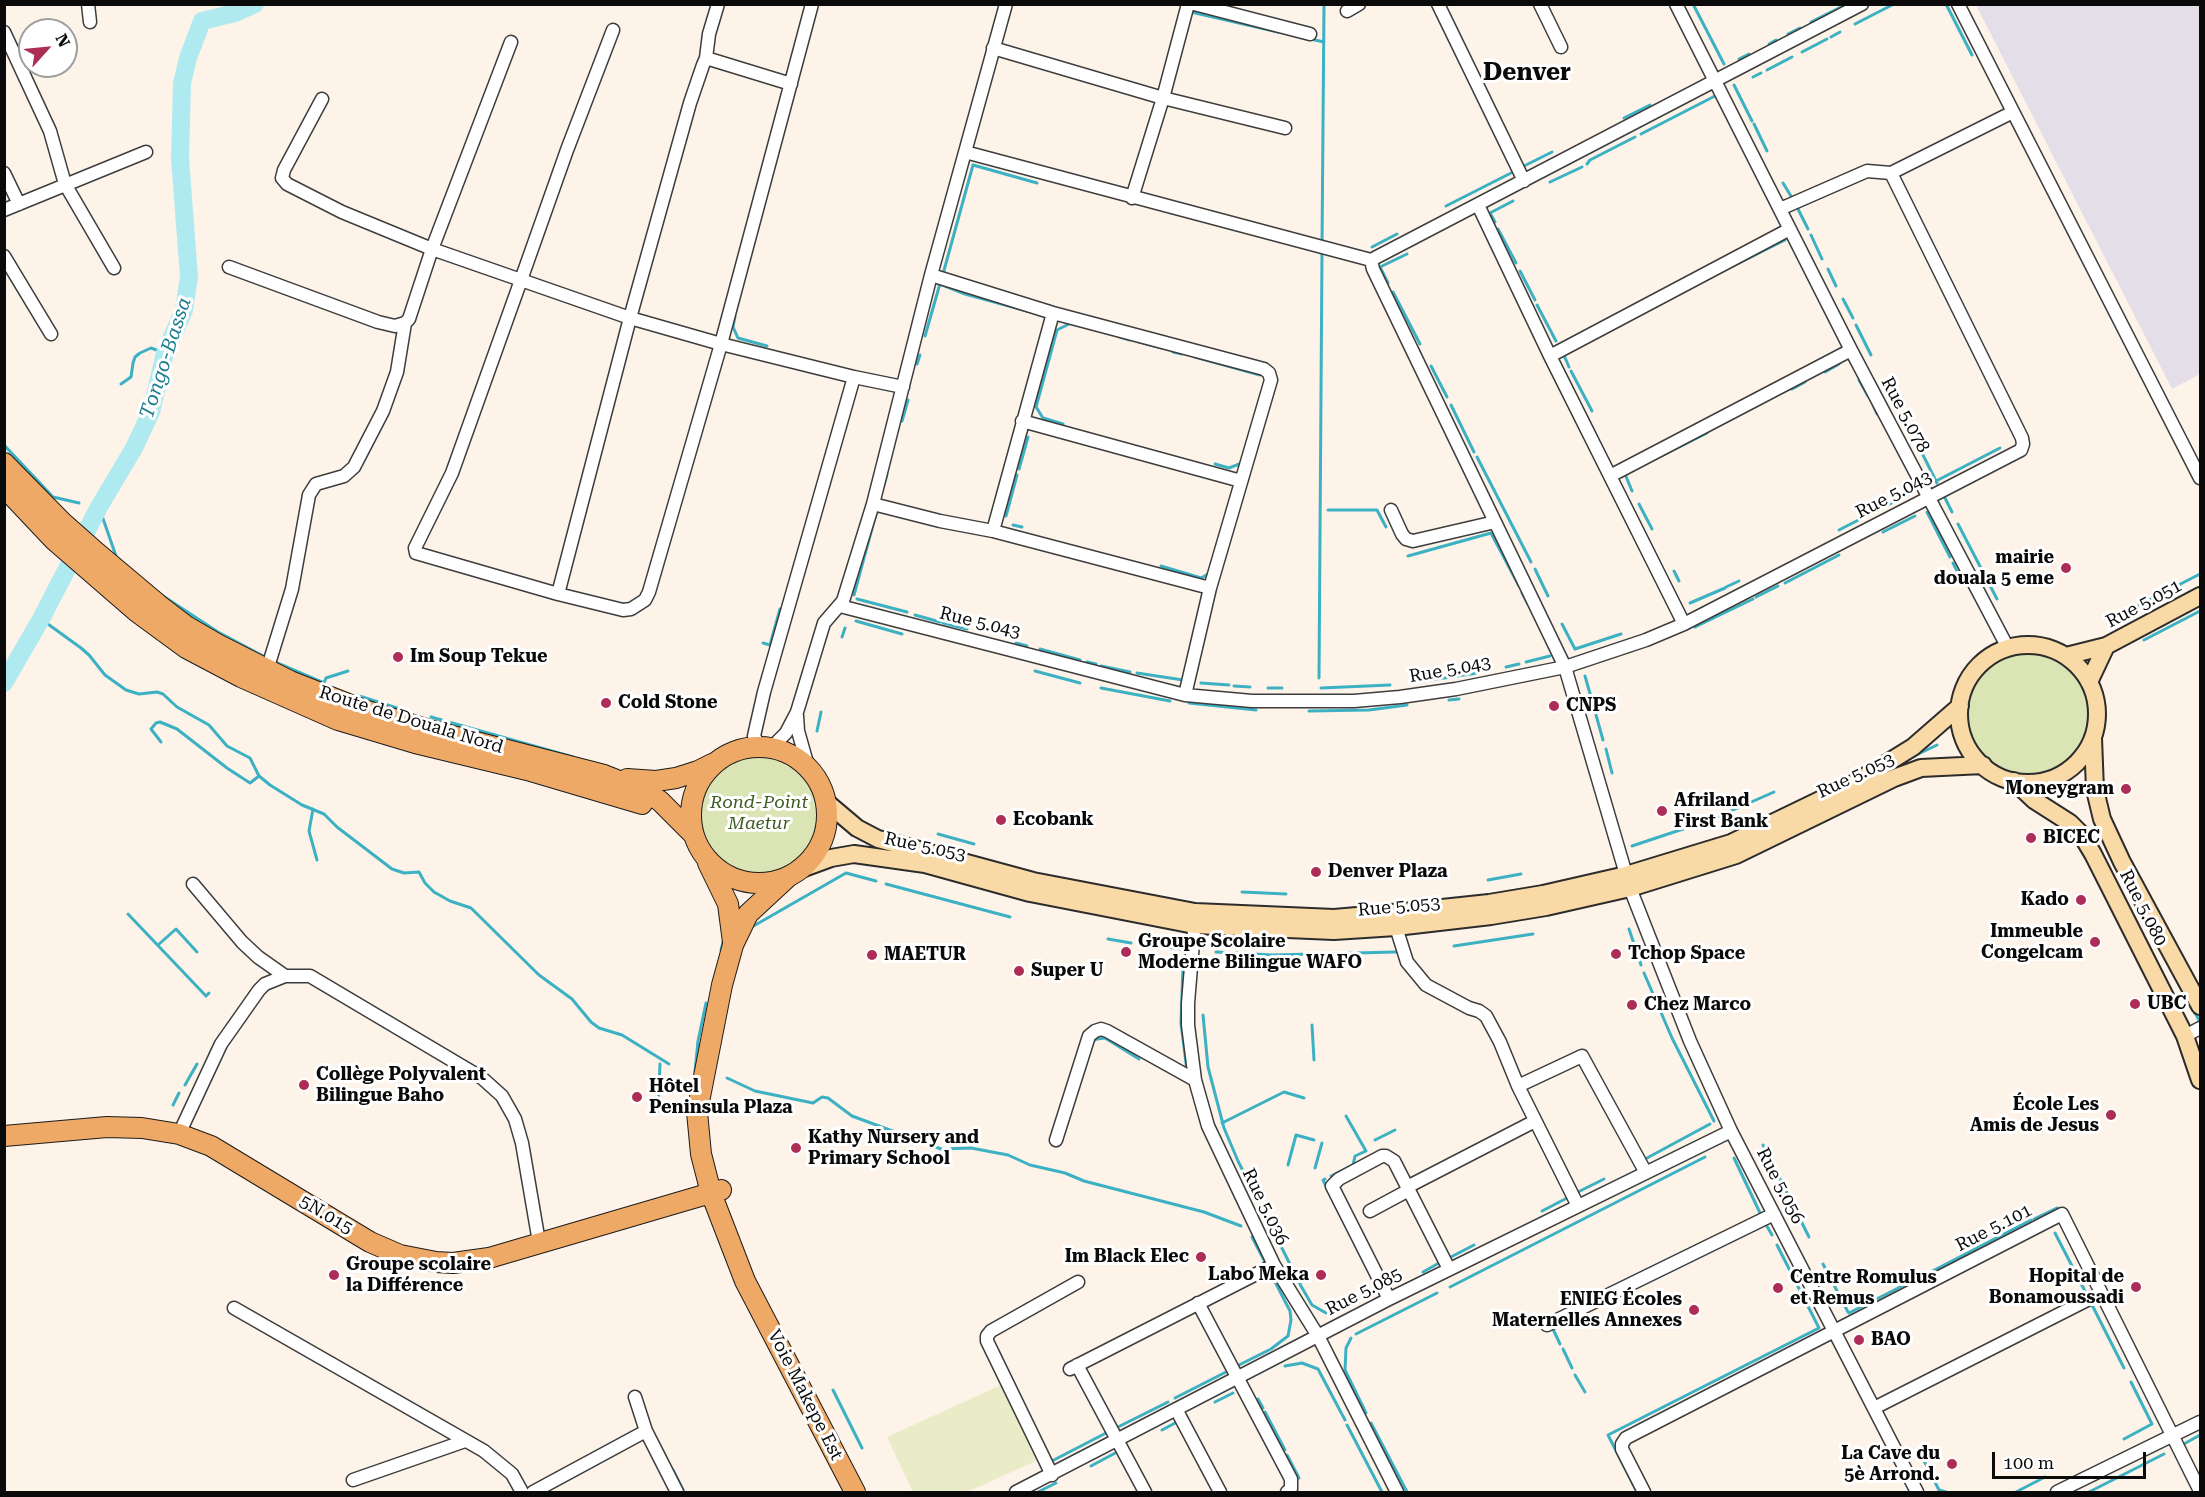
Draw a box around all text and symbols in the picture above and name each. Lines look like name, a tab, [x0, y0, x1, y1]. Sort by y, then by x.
north arrow	[18, 18, 78, 78]
text: N	[51, 31, 74, 50]
district label: Denver	[1483, 59, 1571, 87]
water label: Tongo-Bassa	[135, 294, 197, 422]
street label: Rue 5.078	[1876, 373, 1934, 457]
street label: Rue 5.043	[1852, 467, 1936, 523]
place label: mairie douala 5 eme	[1934, 547, 2054, 590]
marker: mairie douala 5 eme	[2059, 561, 2073, 575]
street label: Rue 5.051	[2102, 575, 2186, 633]
street label: Rue 5.043	[937, 603, 1023, 643]
place label: Im Soup Tekue	[410, 646, 548, 668]
marker: Im Soup Tekue	[391, 650, 405, 664]
street label: Rue 5.043	[1407, 652, 1493, 688]
street label: Route de Douala Nord	[316, 682, 506, 758]
place label: Cold Stone	[618, 692, 718, 714]
place label: CNPS	[1566, 695, 1616, 717]
marker: Cold Stone	[599, 696, 613, 710]
marker: CNPS	[1547, 699, 1561, 713]
street label: Rue 5.053	[1814, 749, 1898, 803]
place label: Moneygram	[2005, 778, 2114, 800]
marker: Moneygram	[2119, 782, 2133, 796]
place label: Afriland First Bank	[1674, 790, 1768, 832]
park label: Rond-Point Maetur	[710, 792, 808, 834]
marker: Afriland First Bank	[1655, 804, 1669, 818]
place label: Ecobank	[1013, 809, 1094, 831]
marker: Ecobank	[994, 813, 1008, 827]
place label: BICEC	[2043, 827, 2100, 849]
street label: Rue 5.053	[882, 828, 968, 866]
marker: BICEC	[2024, 831, 2038, 845]
place label: Denver Plaza	[1328, 861, 1448, 883]
marker: Denver Plaza	[1309, 865, 1323, 879]
street label: Rue 5.080	[2115, 866, 2171, 950]
place label: Kado	[2021, 889, 2069, 911]
street label: Rue 5.053	[1357, 893, 1441, 921]
marker: Kado	[2074, 893, 2088, 907]
place label: Immeuble Congelcam	[1981, 921, 2083, 964]
place label: Groupe Scolaire Moderne Bilingue WAFO	[1138, 931, 1362, 974]
marker: Immeuble Congelcam	[2088, 935, 2102, 949]
place label: Tchop Space	[1628, 943, 1745, 965]
place label: MAETUR	[884, 944, 966, 966]
marker: Groupe Scolaire Moderne Bilingue WAFO	[1119, 945, 1133, 959]
marker: Tchop Space	[1609, 947, 1623, 961]
marker: MAETUR	[865, 948, 879, 962]
place label: Super U	[1031, 960, 1104, 982]
marker: Super U	[1012, 964, 1026, 978]
place label: UBC	[2147, 993, 2186, 1015]
place label: Chez Marco	[1644, 994, 1751, 1016]
marker: UBC	[2128, 997, 2142, 1011]
marker: Chez Marco	[1625, 998, 1639, 1012]
place label: Collège Polyvalent Bilingue Baho	[316, 1064, 486, 1106]
place label: Hôtel Peninsula Plaza	[649, 1076, 793, 1118]
marker: Collège Polyvalent Bilingue Baho	[297, 1078, 311, 1092]
marker: Hôtel Peninsula Plaza	[630, 1090, 644, 1104]
place label: École Les Amis de Jesus	[1970, 1094, 2099, 1136]
marker: École Les Amis de Jesus	[2104, 1108, 2118, 1122]
place label: Kathy Nursery and Primary School	[808, 1127, 979, 1170]
marker: Kathy Nursery and Primary School	[789, 1141, 803, 1155]
street label: Rue 5.056	[1752, 1144, 1808, 1228]
street label: Rue 5.036	[1237, 1165, 1293, 1249]
street label: 5N.015	[295, 1191, 357, 1239]
street label: Rue 5.101	[1952, 1200, 2036, 1256]
place label: Im Black Elec	[1065, 1246, 1189, 1268]
marker: Im Black Elec	[1194, 1250, 1208, 1264]
place label: Groupe scolaire la Différence	[346, 1254, 491, 1296]
place label: Labo Meka	[1208, 1264, 1309, 1286]
street label: Rue 5.085	[1322, 1264, 1406, 1320]
place label: Hopital de Bonamoussadi	[1989, 1266, 2124, 1308]
place label: Centre Romulus et Remus	[1790, 1267, 1937, 1310]
marker: Groupe scolaire la Différence	[327, 1268, 341, 1282]
marker: Labo Meka	[1314, 1268, 1328, 1282]
marker: Hopital de Bonamoussadi	[2129, 1280, 2143, 1294]
marker: Centre Romulus et Remus	[1771, 1281, 1785, 1295]
place label: ENIEG Écoles Maternelles Annexes	[1492, 1289, 1682, 1332]
marker: ENIEG Écoles Maternelles Annexes	[1687, 1303, 1701, 1317]
street label: Voie Makepe Est	[763, 1326, 847, 1464]
place label: BAO	[1871, 1329, 1911, 1351]
marker: BAO	[1852, 1333, 1866, 1347]
scale bar	[1995, 1440, 2150, 1478]
place label: La Cave du 5è Arrond.	[1841, 1443, 1940, 1486]
text: 100 m	[2003, 1452, 2054, 1473]
marker: La Cave du 5è Arrond.	[1945, 1457, 1959, 1471]

